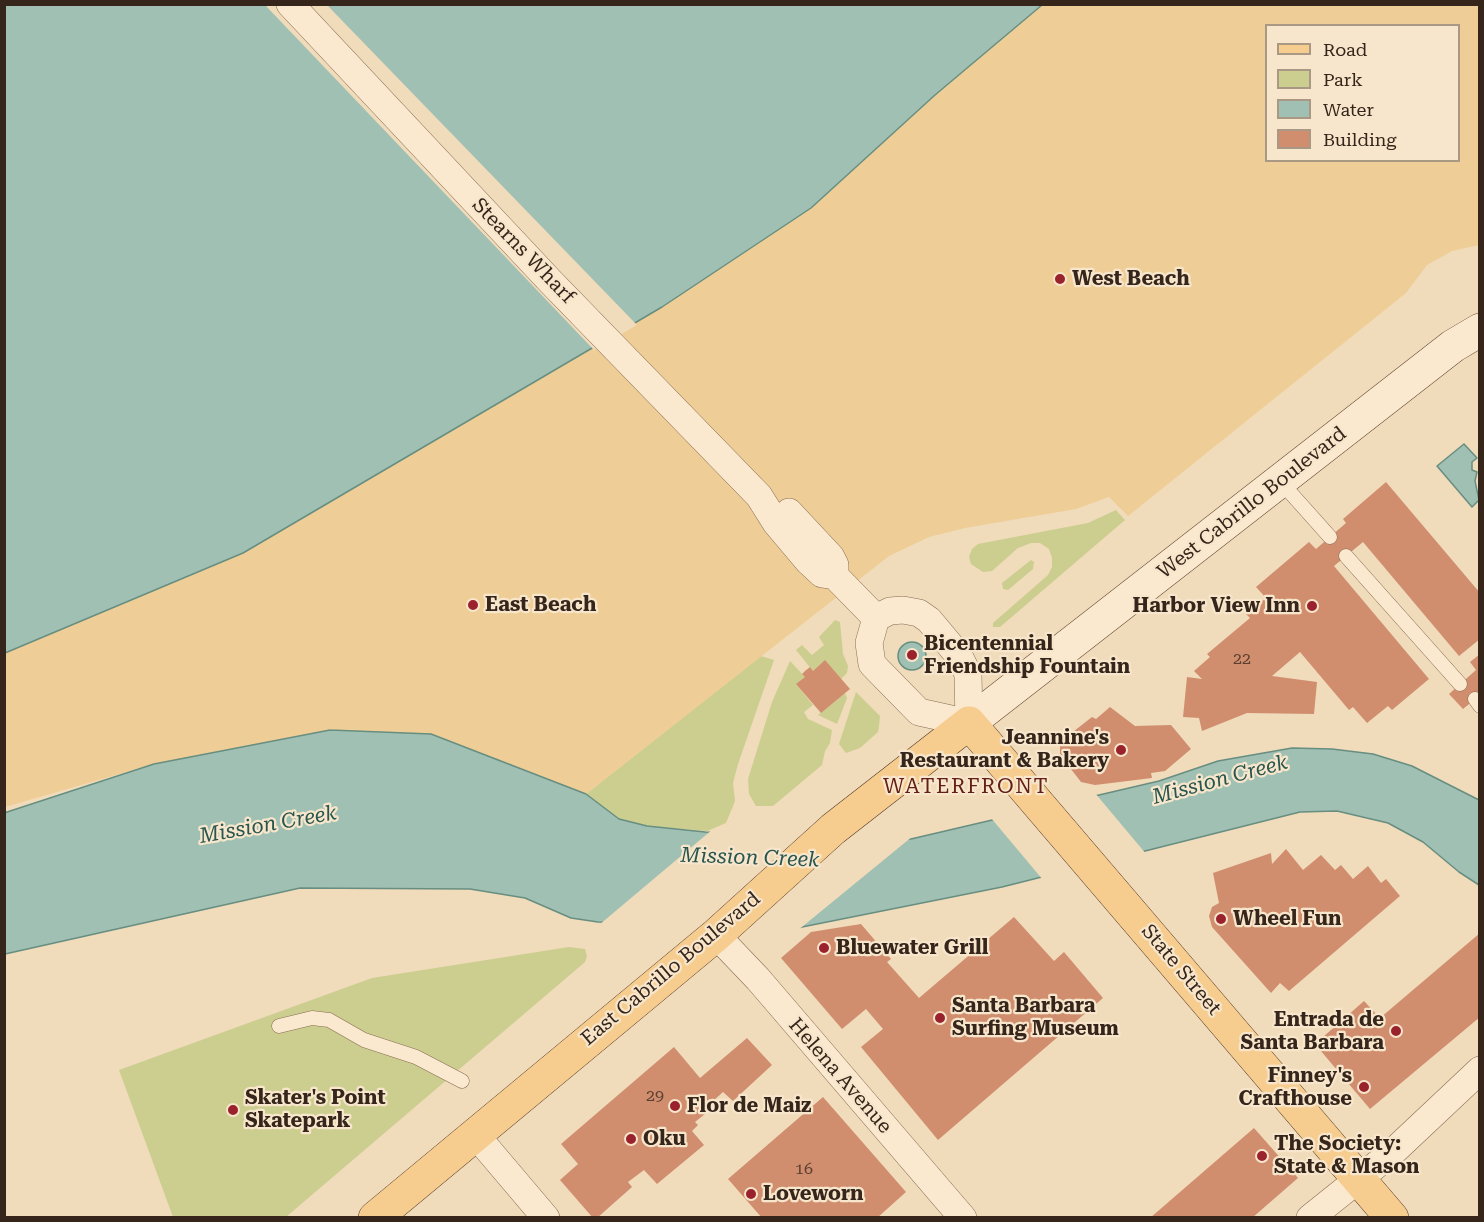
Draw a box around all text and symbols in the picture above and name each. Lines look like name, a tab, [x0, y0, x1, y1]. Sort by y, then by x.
legend	[1265, 24, 1460, 162]
text: Road	[1323, 39, 1367, 60]
text: Park	[1323, 69, 1363, 90]
text: Water	[1323, 99, 1374, 120]
text: Building	[1323, 129, 1397, 150]
street label: Stearns Wharf	[467, 193, 579, 309]
place label: West Beach	[1072, 267, 1190, 291]
marker: West Beach	[1053, 272, 1067, 286]
street label: West Cabrillo Boulevard	[1153, 422, 1351, 584]
place label: East Beach	[485, 593, 596, 617]
place label: Harbor View Inn	[1133, 594, 1300, 618]
marker: East Beach	[466, 598, 480, 612]
marker: Harbor View Inn	[1305, 599, 1319, 613]
place label: Bicentennial Friendship Fountain	[924, 632, 1130, 679]
marker: Bicentennial Friendship Fountain	[905, 648, 919, 662]
house number: 22	[1233, 649, 1251, 669]
place label: Jeannine's Restaurant & Bakery	[900, 726, 1109, 773]
marker: Jeannine's Restaurant & Bakery	[1114, 743, 1128, 757]
water label: Mission Creek	[1150, 750, 1290, 810]
district label: WATERFRONT	[883, 774, 1049, 800]
water label: Mission Creek	[197, 801, 339, 849]
water label: Mission Creek	[680, 843, 820, 873]
street label: East Cabrillo Boulevard	[577, 887, 765, 1051]
place label: Wheel Fun	[1233, 907, 1341, 931]
marker: Wheel Fun	[1214, 912, 1228, 926]
street label: State Street	[1136, 920, 1226, 1020]
place label: Bluewater Grill	[836, 936, 988, 960]
marker: Bluewater Grill	[817, 941, 831, 955]
place label: Santa Barbara Surfing Museum	[952, 994, 1119, 1041]
place label: Entrada de Santa Barbara	[1240, 1008, 1384, 1055]
marker: Santa Barbara Surfing Museum	[933, 1011, 947, 1025]
street label: Helena Avenue	[783, 1013, 897, 1139]
marker: Entrada de Santa Barbara	[1389, 1024, 1403, 1038]
place label: Finney's Crafthouse	[1239, 1064, 1352, 1111]
marker: Finney's Crafthouse	[1357, 1080, 1371, 1094]
place label: Skater's Point Skatepark	[245, 1086, 385, 1133]
house number: 29	[646, 1086, 664, 1106]
place label: Flor de Maiz	[687, 1094, 811, 1118]
marker: Flor de Maiz	[668, 1099, 682, 1113]
marker: Skater's Point Skatepark	[226, 1103, 240, 1117]
place label: Oku	[643, 1127, 686, 1151]
marker: Oku	[624, 1132, 638, 1146]
place label: The Society: State & Mason	[1274, 1132, 1419, 1179]
marker: The Society: State & Mason	[1255, 1149, 1269, 1163]
house number: 16	[795, 1159, 813, 1179]
place label: Loveworn	[763, 1182, 863, 1206]
marker: Loveworn	[744, 1187, 758, 1201]

